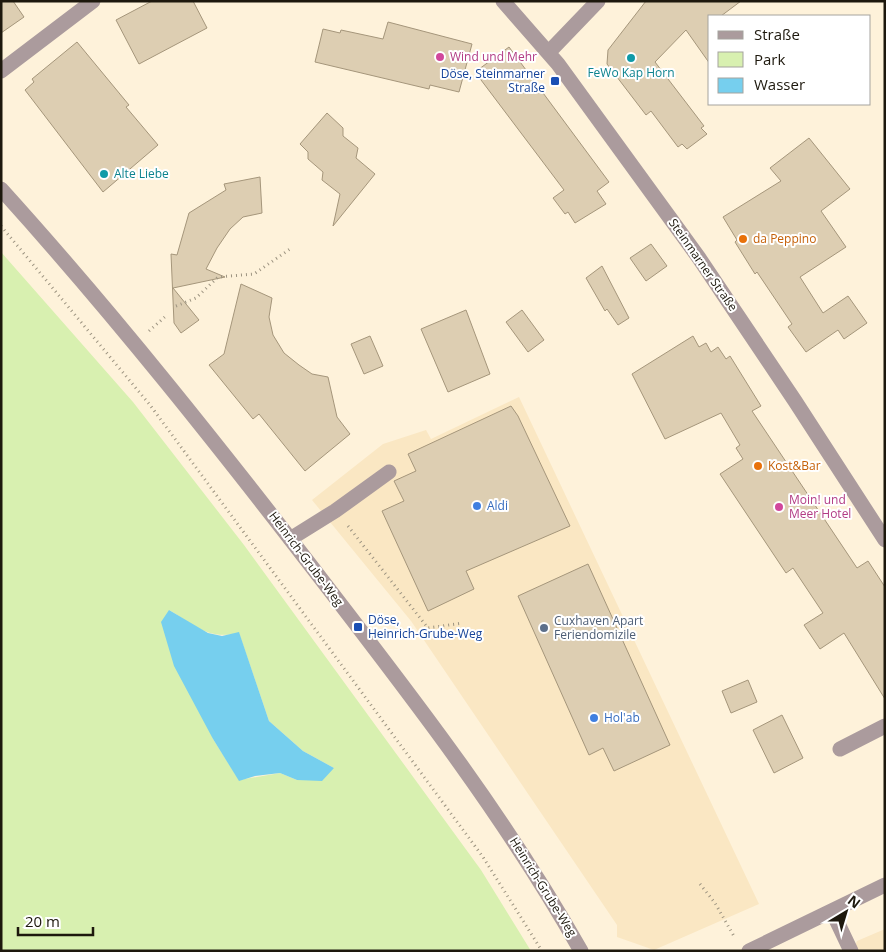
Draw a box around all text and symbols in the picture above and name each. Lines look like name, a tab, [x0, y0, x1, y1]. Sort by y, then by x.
legend	[708, 15, 871, 105]
text: Straße	[754, 24, 800, 44]
place label: Wind und Mehr	[450, 48, 537, 65]
text: Park	[754, 49, 785, 69]
marker: Wind und Mehr	[434, 51, 446, 63]
marker: FeWo Kap Horn	[625, 52, 637, 64]
place label: FeWo Kap Horn	[587, 64, 675, 81]
place label: Döse, Steinmarner Straße	[441, 65, 545, 96]
text: Wasser	[754, 74, 805, 94]
marker: Döse, Steinmarner Straße	[549, 75, 561, 87]
place label: Alte Liebe	[114, 165, 169, 182]
marker: Alte Liebe	[98, 168, 110, 180]
street label: Steinmarner Straße	[665, 215, 742, 315]
place label: da Peppino	[753, 230, 816, 247]
marker: da Peppino	[737, 233, 749, 245]
place label: Kost&Bar	[768, 457, 821, 474]
marker: Kost&Bar	[752, 460, 764, 472]
place label: Moin! und Meer Hotel	[789, 491, 851, 522]
place label: Aldi	[487, 497, 508, 514]
marker: Aldi	[471, 500, 483, 512]
marker: Moin! und Meer Hotel	[773, 501, 785, 513]
street label: Heinrich-Grube-Weg	[265, 508, 348, 610]
place label: Döse, Heinrich-Grube-Weg	[368, 611, 483, 642]
place label: Cuxhaven Apart Feriendomizile	[554, 612, 643, 643]
marker: Döse, Heinrich-Grube-Weg	[352, 621, 364, 633]
marker: Cuxhaven Apart Feriendomizile	[538, 622, 550, 634]
place label: Hol'ab	[604, 709, 640, 726]
marker: Hol'ab	[588, 712, 600, 724]
street label: Heinrich-Grube-Weg	[506, 834, 581, 940]
north arrow	[821, 887, 871, 937]
text: N	[844, 890, 865, 912]
scale bar	[18, 904, 92, 936]
text: 20 m	[25, 911, 60, 931]

